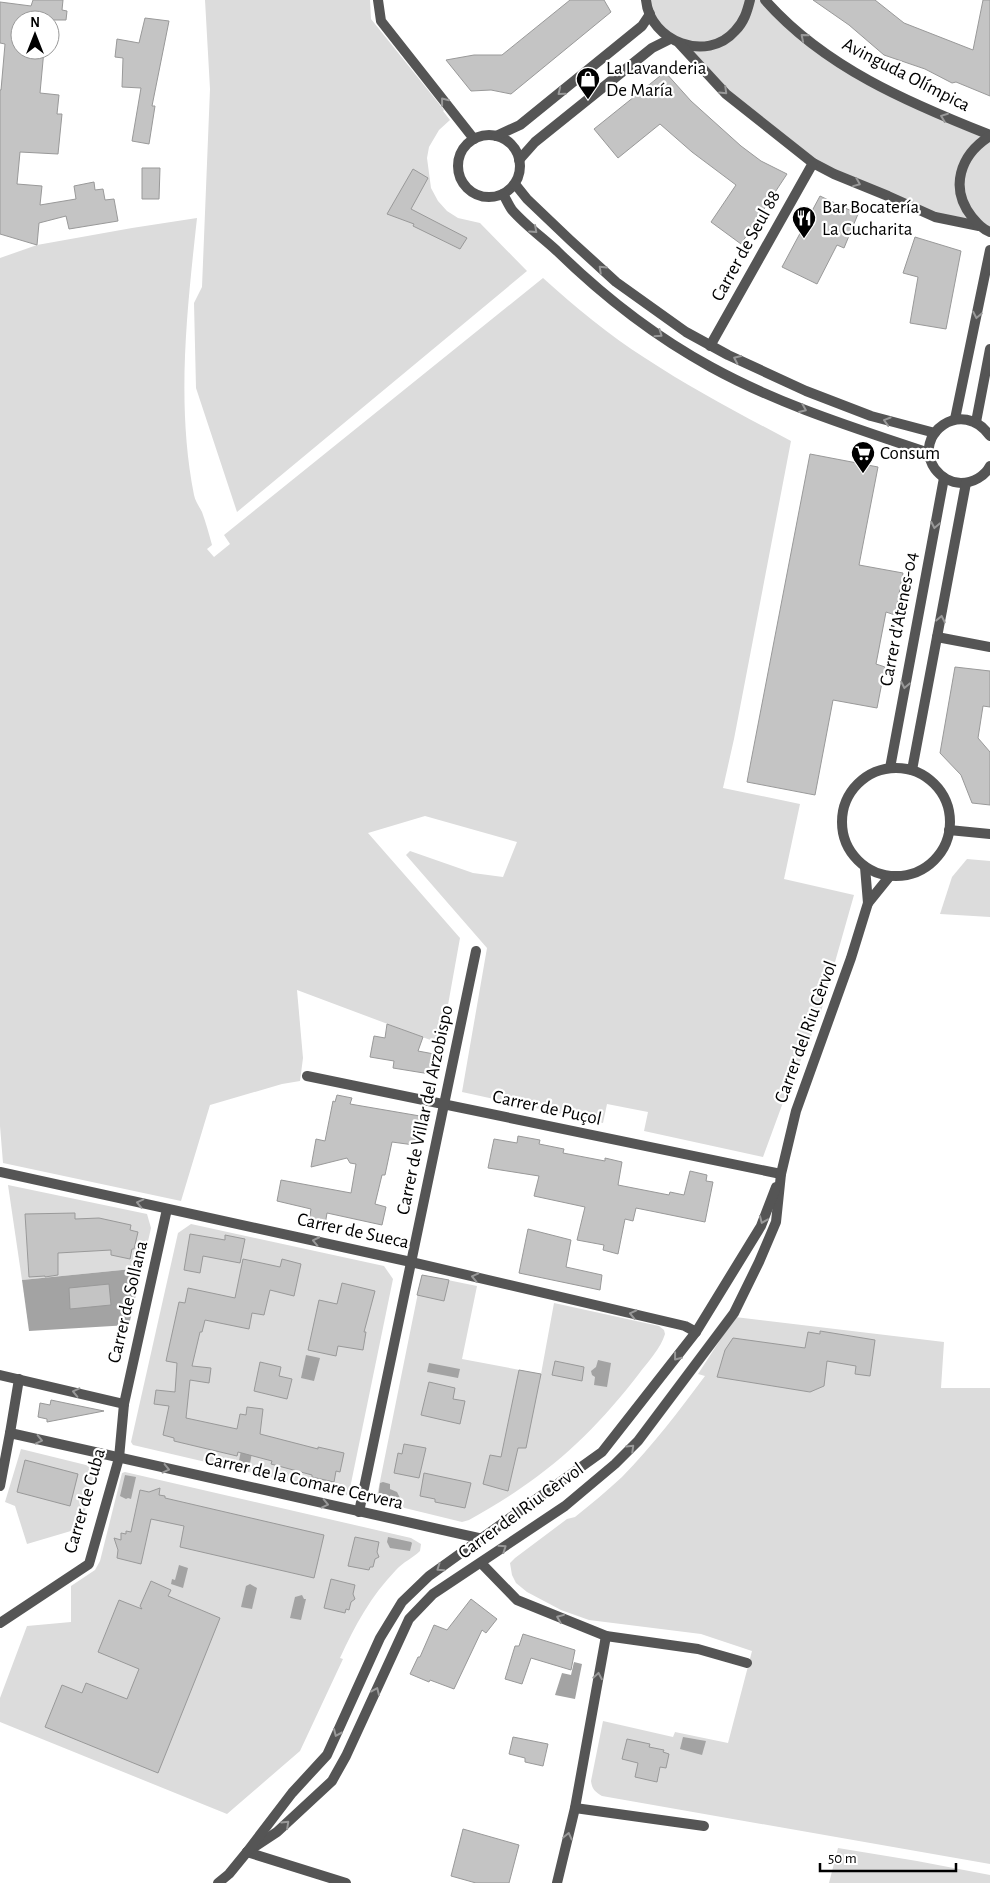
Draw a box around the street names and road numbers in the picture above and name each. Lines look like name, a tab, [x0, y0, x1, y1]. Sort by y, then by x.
street label: Avinguda Olímpica	[839, 35, 973, 115]
street label: Carrer de Seul 88	[708, 187, 784, 305]
street label: Carrer d'Atenes-04	[877, 550, 921, 688]
street label: Carrer del Riu Cèrvol	[771, 958, 841, 1106]
street label: Carrer de Villar del Arzobispo	[393, 1004, 457, 1216]
street label: Carrer de Puçol	[491, 1087, 603, 1129]
street label: Carrer de Sueca	[295, 1210, 411, 1252]
street label: Carrer de Sollana	[105, 1239, 151, 1365]
street label: Carrer de Cuba	[61, 1446, 109, 1556]
street label: Carrer de la Comare Cervera	[203, 1449, 405, 1513]
street label: Carrer del Riu Cèrvol	[455, 1459, 587, 1563]

